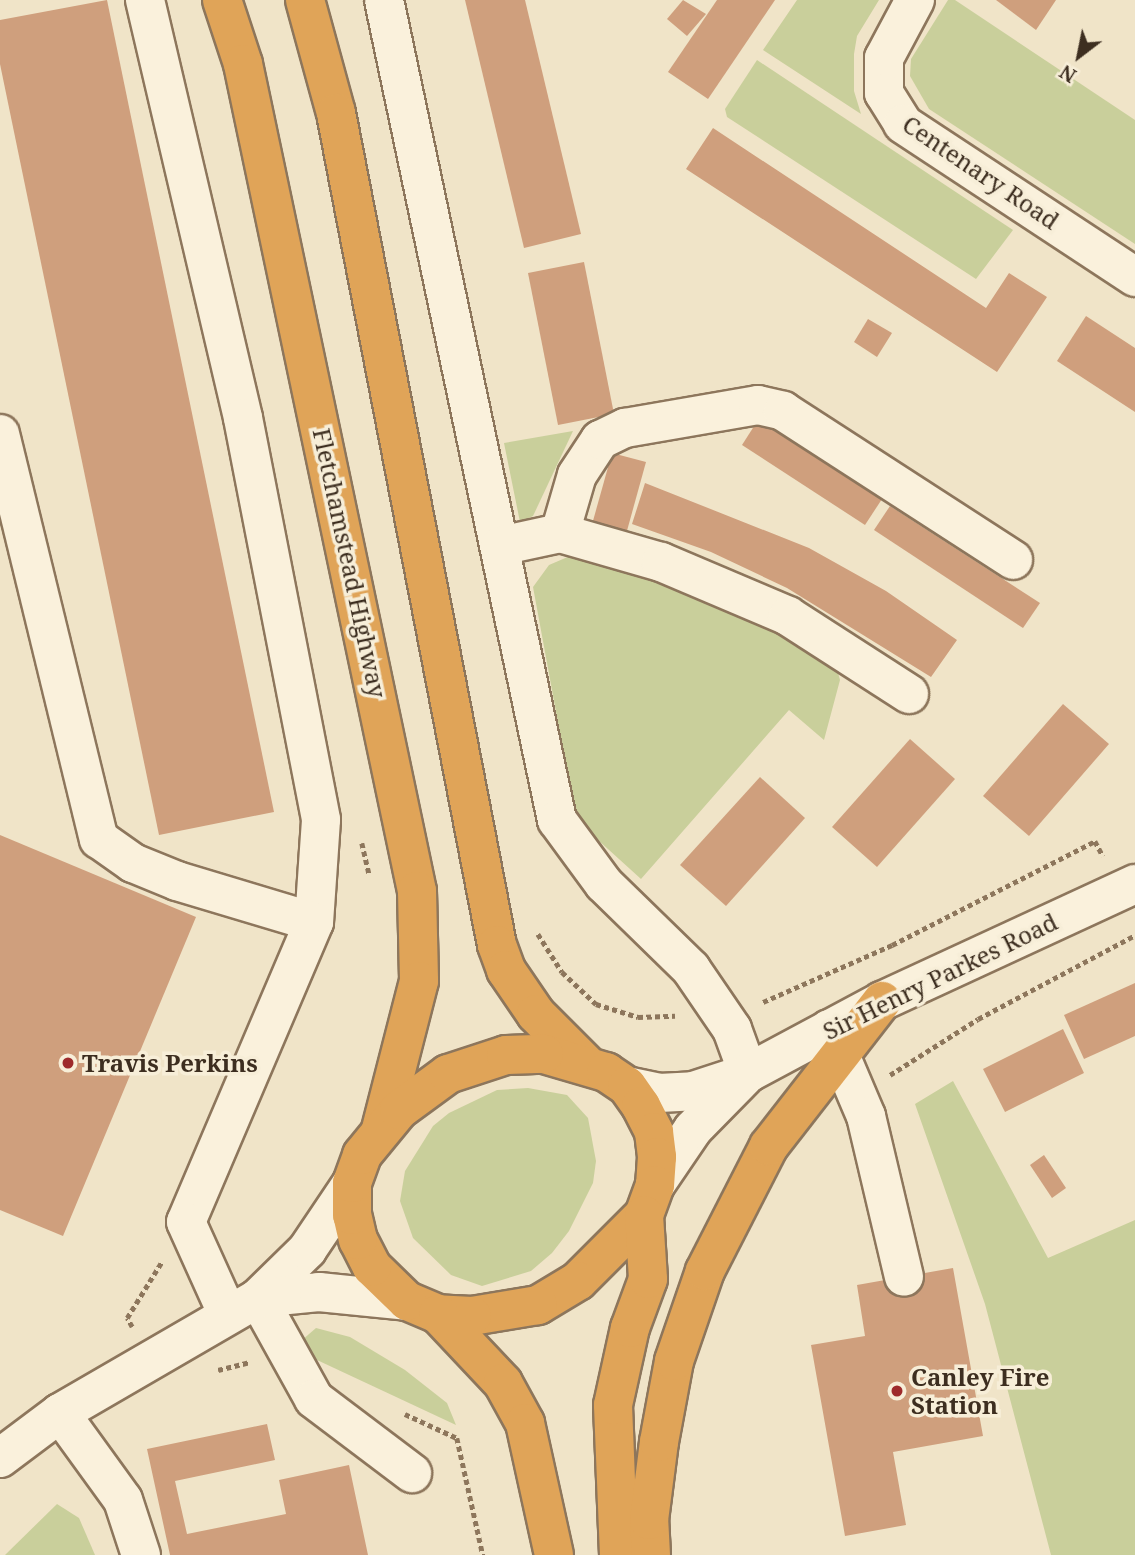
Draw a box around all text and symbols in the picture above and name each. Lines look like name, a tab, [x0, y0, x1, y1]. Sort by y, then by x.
north arrow	[1044, 21, 1114, 91]
text: N	[1055, 59, 1081, 89]
street label: Centenary Road	[897, 109, 1065, 235]
street label: Fletchamstead Highway	[307, 426, 393, 700]
street label: Sir Henry Parkes Road	[818, 907, 1062, 1045]
place label: Travis Perkins	[82, 1049, 258, 1077]
marker: Travis Perkins	[60, 1055, 76, 1071]
place label: Canley Fire Station	[911, 1363, 1049, 1419]
marker: Canley Fire Station	[889, 1383, 905, 1399]

